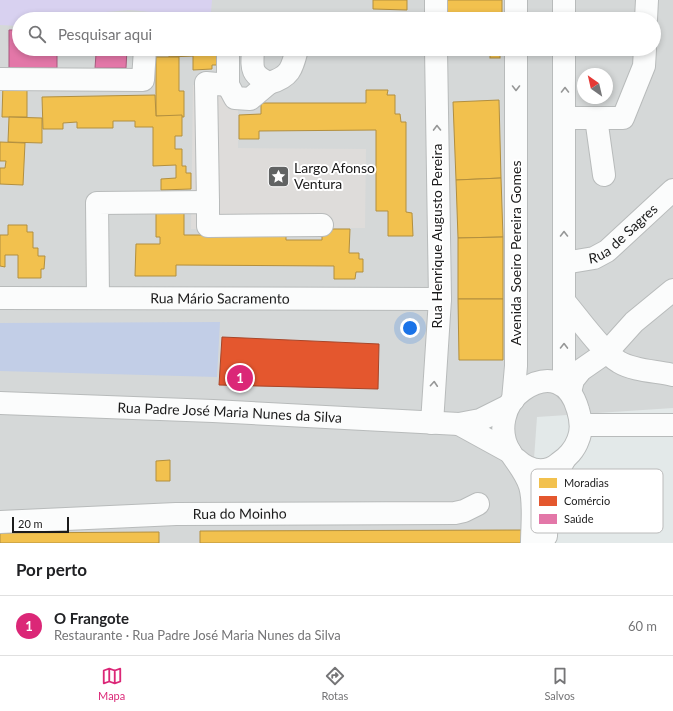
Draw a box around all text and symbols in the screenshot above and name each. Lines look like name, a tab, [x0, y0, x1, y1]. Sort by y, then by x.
search box	[12, 12, 661, 56]
icon: search	[26, 23, 48, 45]
text: Pesquisar aqui	[58, 25, 152, 43]
north arrow	[577, 68, 613, 104]
one-way arrow	[512, 85, 520, 91]
one-way arrow	[561, 87, 569, 93]
one-way arrow	[433, 125, 441, 131]
street label: Rua Henrique Augusto Pereira	[428, 144, 445, 328]
place label: Largo Afonso Ventura	[294, 159, 375, 192]
street label: Avenida Soeiro Pereira Gomes	[507, 160, 524, 346]
place icon: Largo Afonso Ventura	[266, 163, 292, 189]
street label: Rua de Sagres	[587, 200, 661, 267]
one-way arrow	[560, 231, 568, 237]
street label: Rua Mário Sacramento	[150, 289, 290, 307]
your location	[400, 318, 420, 338]
one-way arrow	[560, 343, 568, 349]
pin: 1	[227, 363, 253, 393]
one-way arrow	[430, 381, 439, 387]
street label: Rua Padre José Maria Nunes da Silva	[117, 398, 343, 426]
legend	[531, 469, 663, 533]
text: Moradias	[564, 476, 609, 489]
text: Comércio	[564, 494, 610, 507]
street label: Rua do Moinho	[193, 505, 287, 522]
text: Saúde	[564, 512, 594, 525]
scale bar	[12, 515, 69, 534]
text: 20 m	[18, 517, 43, 530]
text: Por perto	[16, 559, 87, 580]
text: O Frangote	[54, 609, 129, 627]
text: 1	[25, 618, 33, 634]
text: 60 m	[628, 618, 657, 634]
text: Restaurante · Rua Padre José Maria Nunes da Silva	[54, 627, 341, 643]
tab: Mapa	[98, 665, 125, 702]
tab: Rotas	[321, 665, 348, 702]
tab: Salvos	[544, 665, 575, 702]

